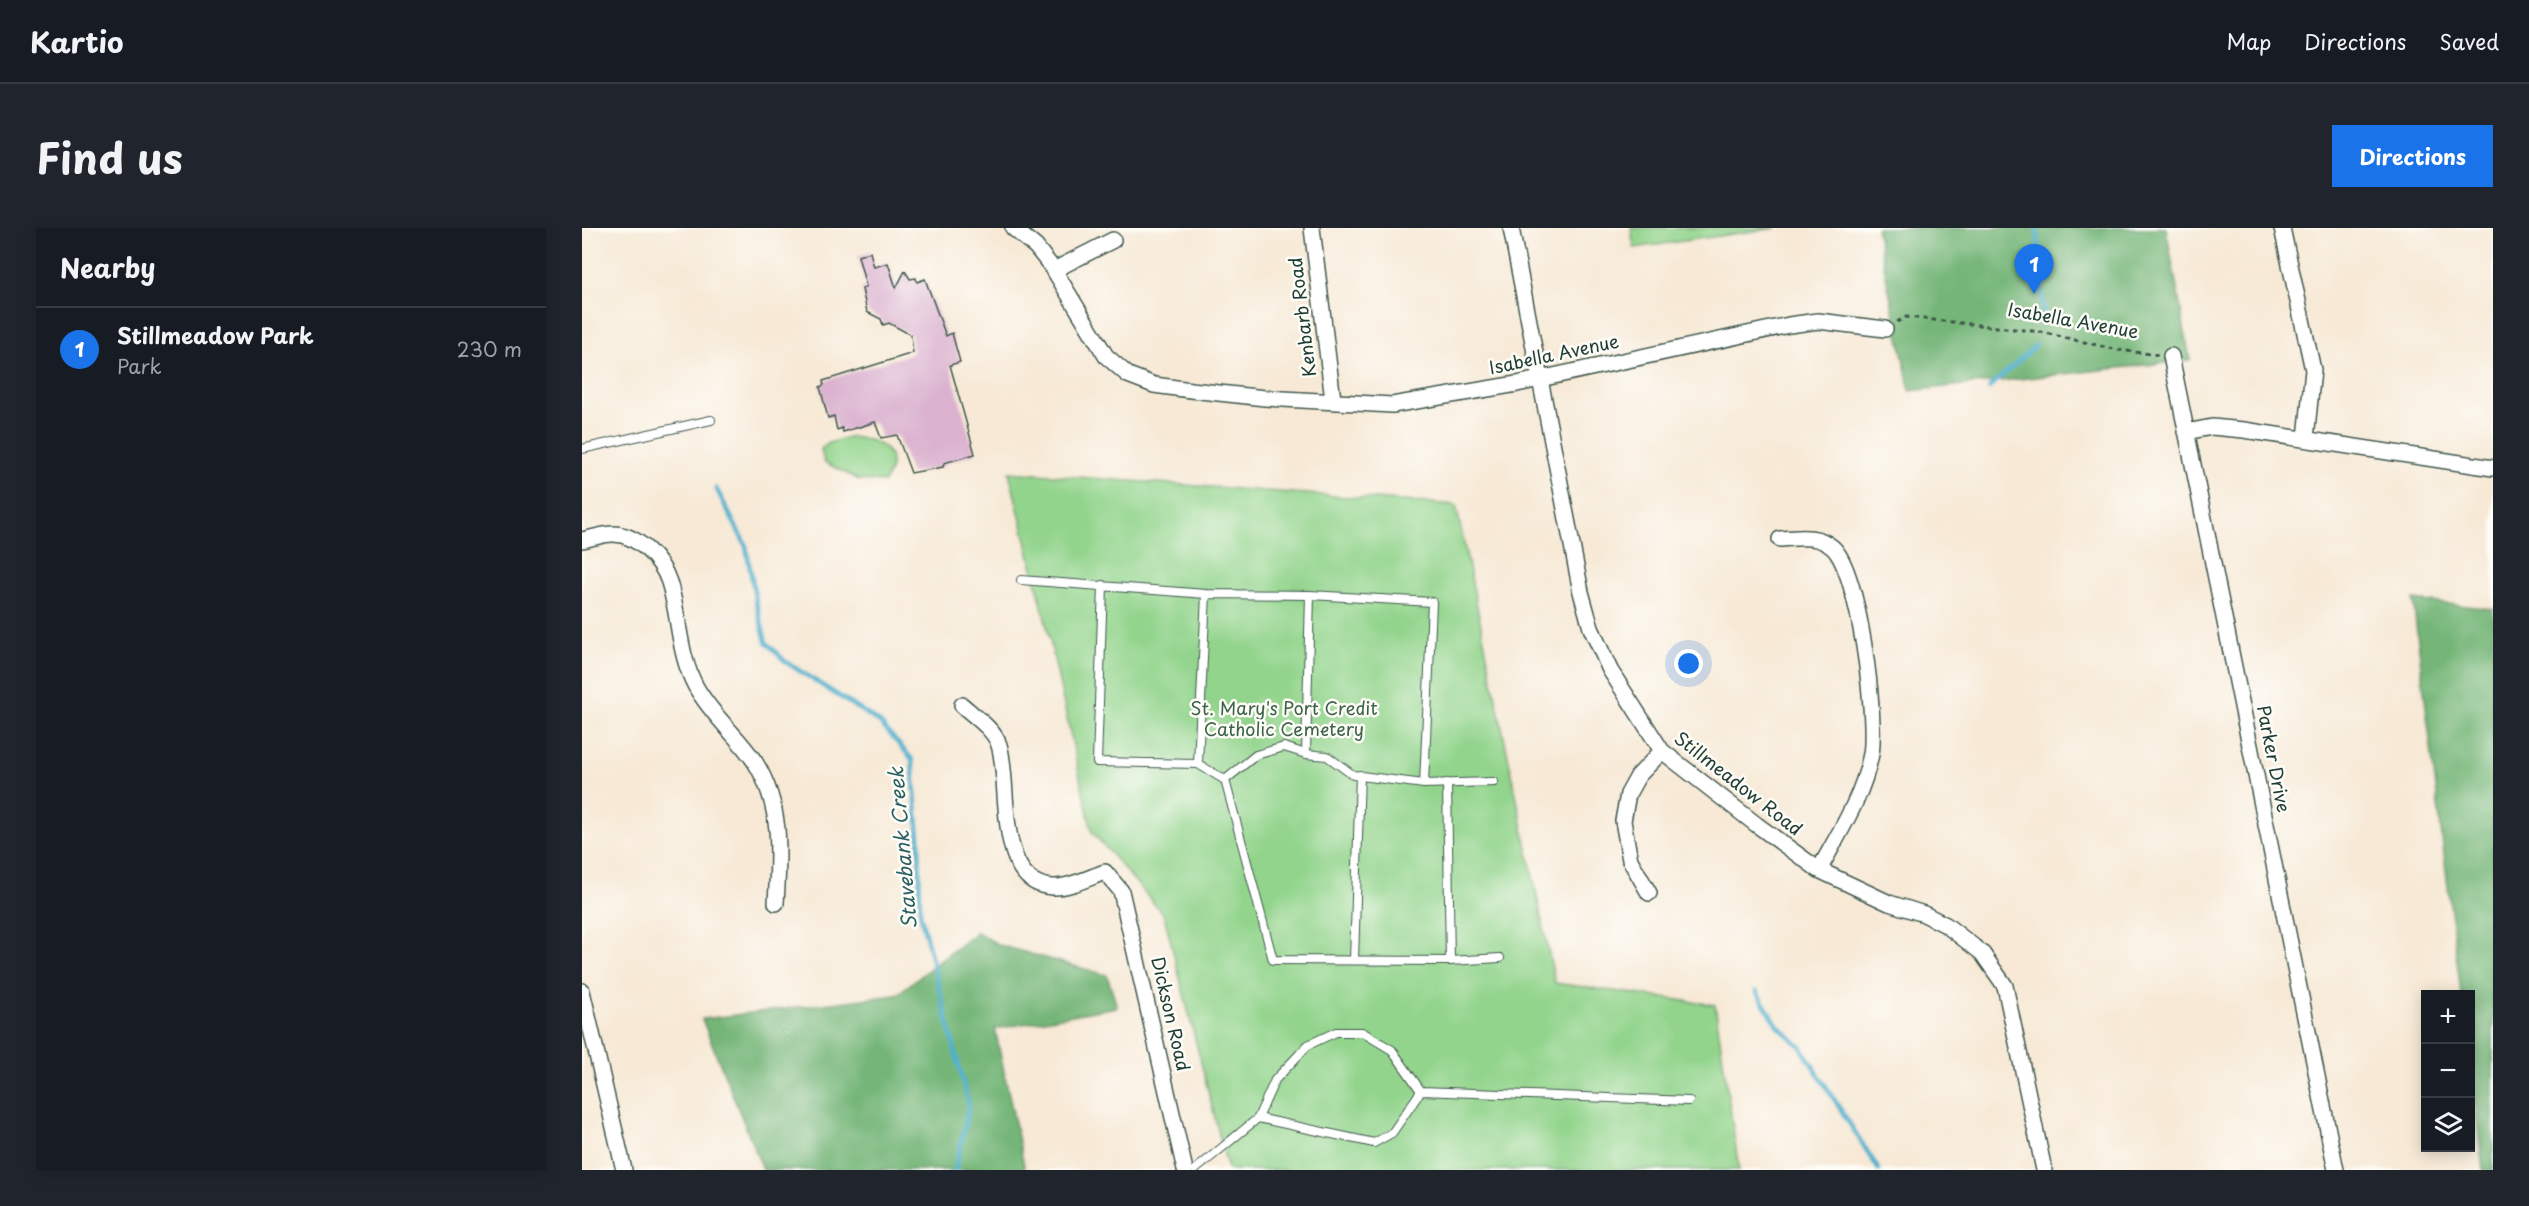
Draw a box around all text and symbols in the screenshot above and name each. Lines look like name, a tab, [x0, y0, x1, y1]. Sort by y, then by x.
text: Kartio	[30, 20, 124, 63]
text: Map	[2226, 25, 2271, 57]
text: Directions	[2304, 25, 2406, 57]
text: Saved	[2439, 25, 2499, 57]
text: Find us	[36, 125, 183, 188]
button: Directions	[2332, 125, 2493, 187]
pin: 1	[2014, 244, 2054, 294]
text: Nearby	[60, 248, 155, 287]
street label: Kenbarb Road	[1281, 256, 1322, 379]
street label: Isabella Avenue	[2006, 295, 2141, 344]
text: Stillmeadow Park	[117, 318, 314, 351]
street label: Isabella Avenue	[1486, 327, 1621, 380]
text: 1	[75, 334, 84, 364]
text: 230 m	[457, 334, 522, 364]
text: Park	[117, 351, 162, 381]
your location	[1674, 649, 1703, 678]
park label: St. Mary's Port Credit Catholic Cemetery	[1190, 694, 1378, 742]
street label: Parker Drive	[2251, 703, 2298, 815]
street label: Stillmeadow Road	[1669, 724, 1809, 842]
water label: Stavebank Creek	[880, 765, 924, 930]
street label: Dickson Road	[1145, 954, 1198, 1073]
map controls	[2421, 990, 2475, 1152]
button: +	[2421, 990, 2475, 1044]
button: −	[2421, 1044, 2475, 1098]
button: layers	[2421, 1098, 2475, 1152]

